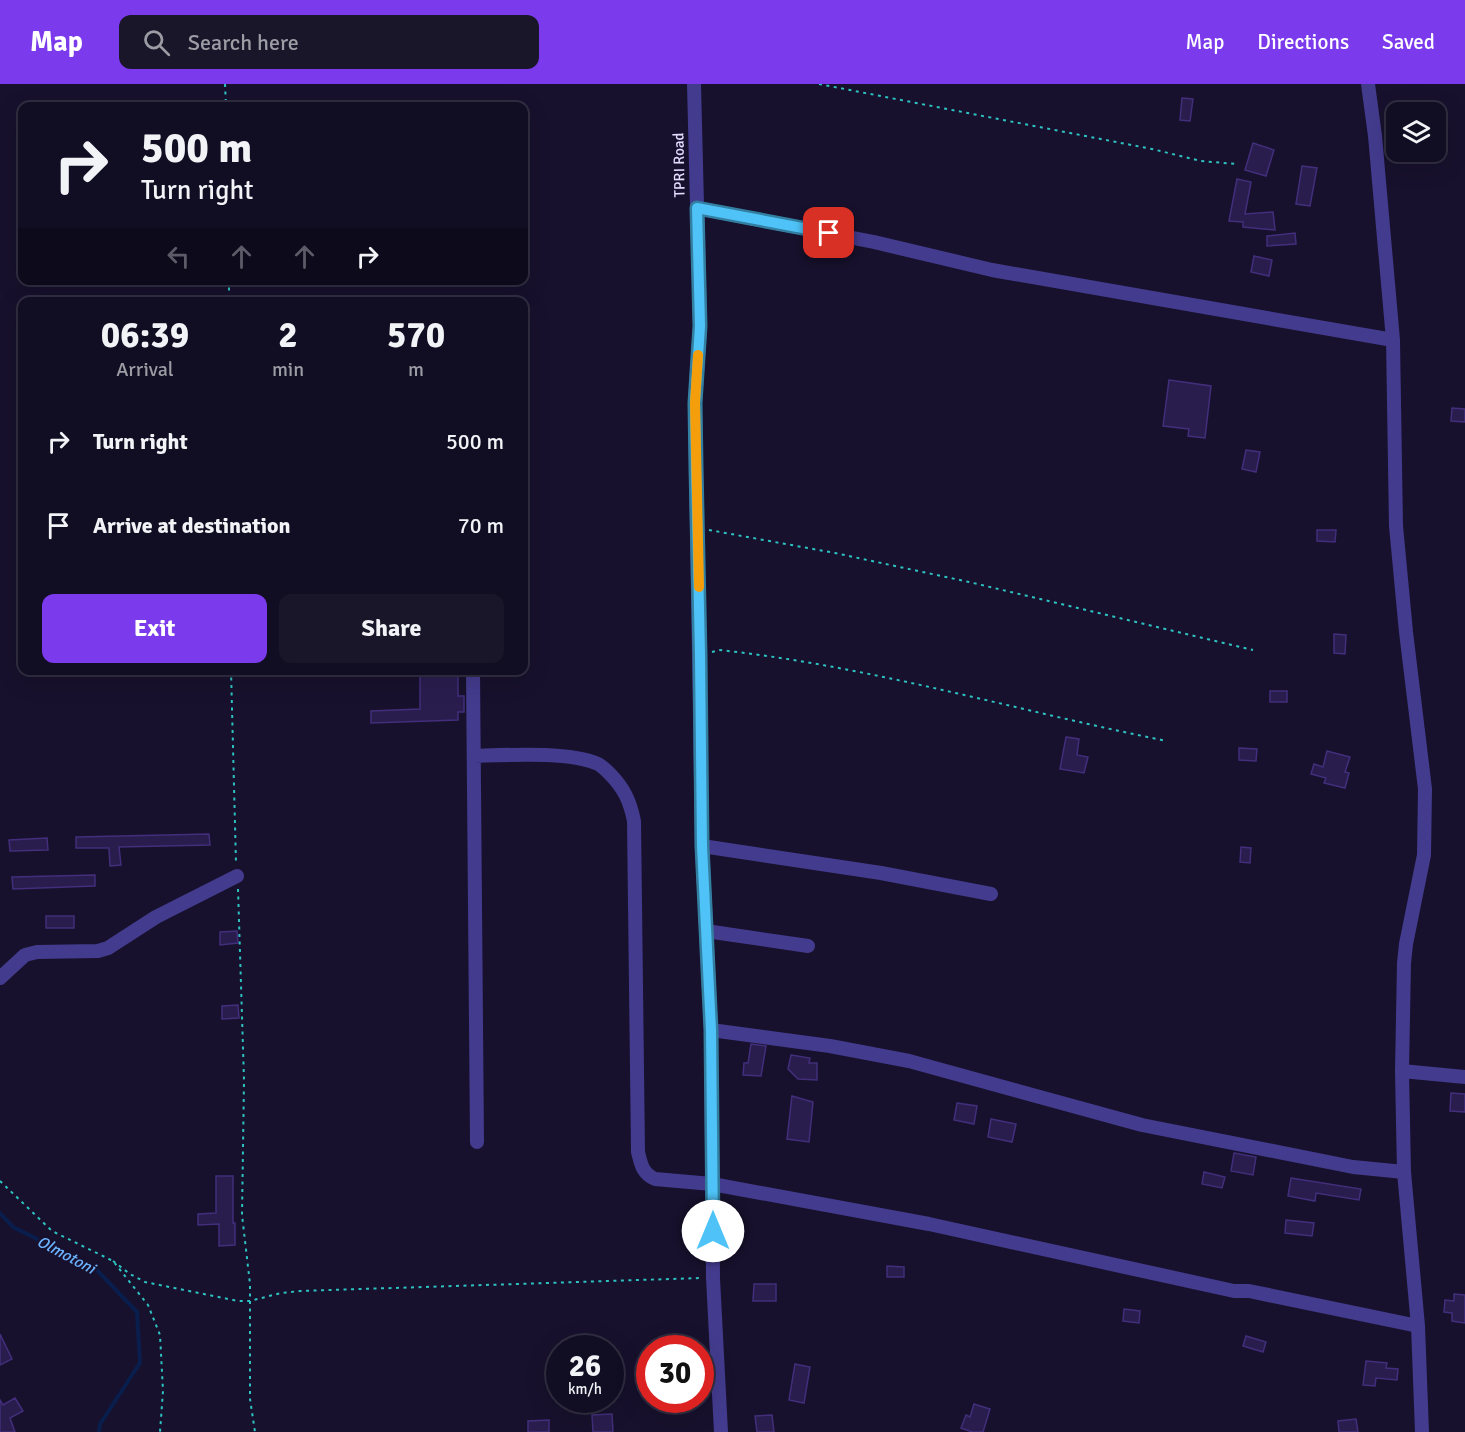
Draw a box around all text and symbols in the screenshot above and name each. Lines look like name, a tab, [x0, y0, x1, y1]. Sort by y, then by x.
search box	[119, 15, 539, 69]
text: Map	[30, 25, 83, 59]
icon: search	[140, 26, 173, 59]
text: Search here	[188, 29, 299, 56]
text: Map	[1186, 29, 1224, 55]
text: Directions	[1257, 29, 1349, 55]
text: Saved	[1382, 29, 1435, 55]
map controls	[1386, 102, 1446, 162]
button: layers	[1386, 102, 1446, 162]
text: 500 m	[141, 123, 252, 174]
icon: right	[42, 126, 120, 204]
street label: TPRI Road	[669, 132, 689, 198]
text: Turn right	[141, 174, 254, 207]
pin	[803, 207, 854, 258]
icon: arrive	[812, 216, 845, 249]
icon: left	[162, 240, 195, 273]
icon: ahead	[225, 240, 258, 273]
icon: ahead	[288, 240, 321, 273]
icon: right	[351, 240, 384, 273]
text: 06:39	[101, 313, 189, 358]
text: 2	[278, 313, 298, 358]
text: 570	[387, 313, 445, 358]
text: Arrival	[116, 357, 174, 382]
text: min	[272, 357, 304, 382]
text: m	[408, 357, 424, 382]
icon: right	[42, 425, 75, 458]
text: Turn right	[93, 428, 188, 455]
text: 500 m	[446, 428, 504, 455]
icon: arrive	[42, 509, 75, 542]
text: Arrive at destination	[93, 512, 290, 539]
text: 70 m	[458, 512, 504, 539]
button: Exit	[42, 594, 267, 663]
button: Share	[279, 594, 504, 663]
position arrow	[681, 1199, 745, 1263]
water label: Olmotoni	[33, 1231, 100, 1279]
speed limit sign: 30	[636, 1335, 714, 1413]
text: 26	[569, 1348, 601, 1385]
text: km/h	[568, 1380, 602, 1398]

